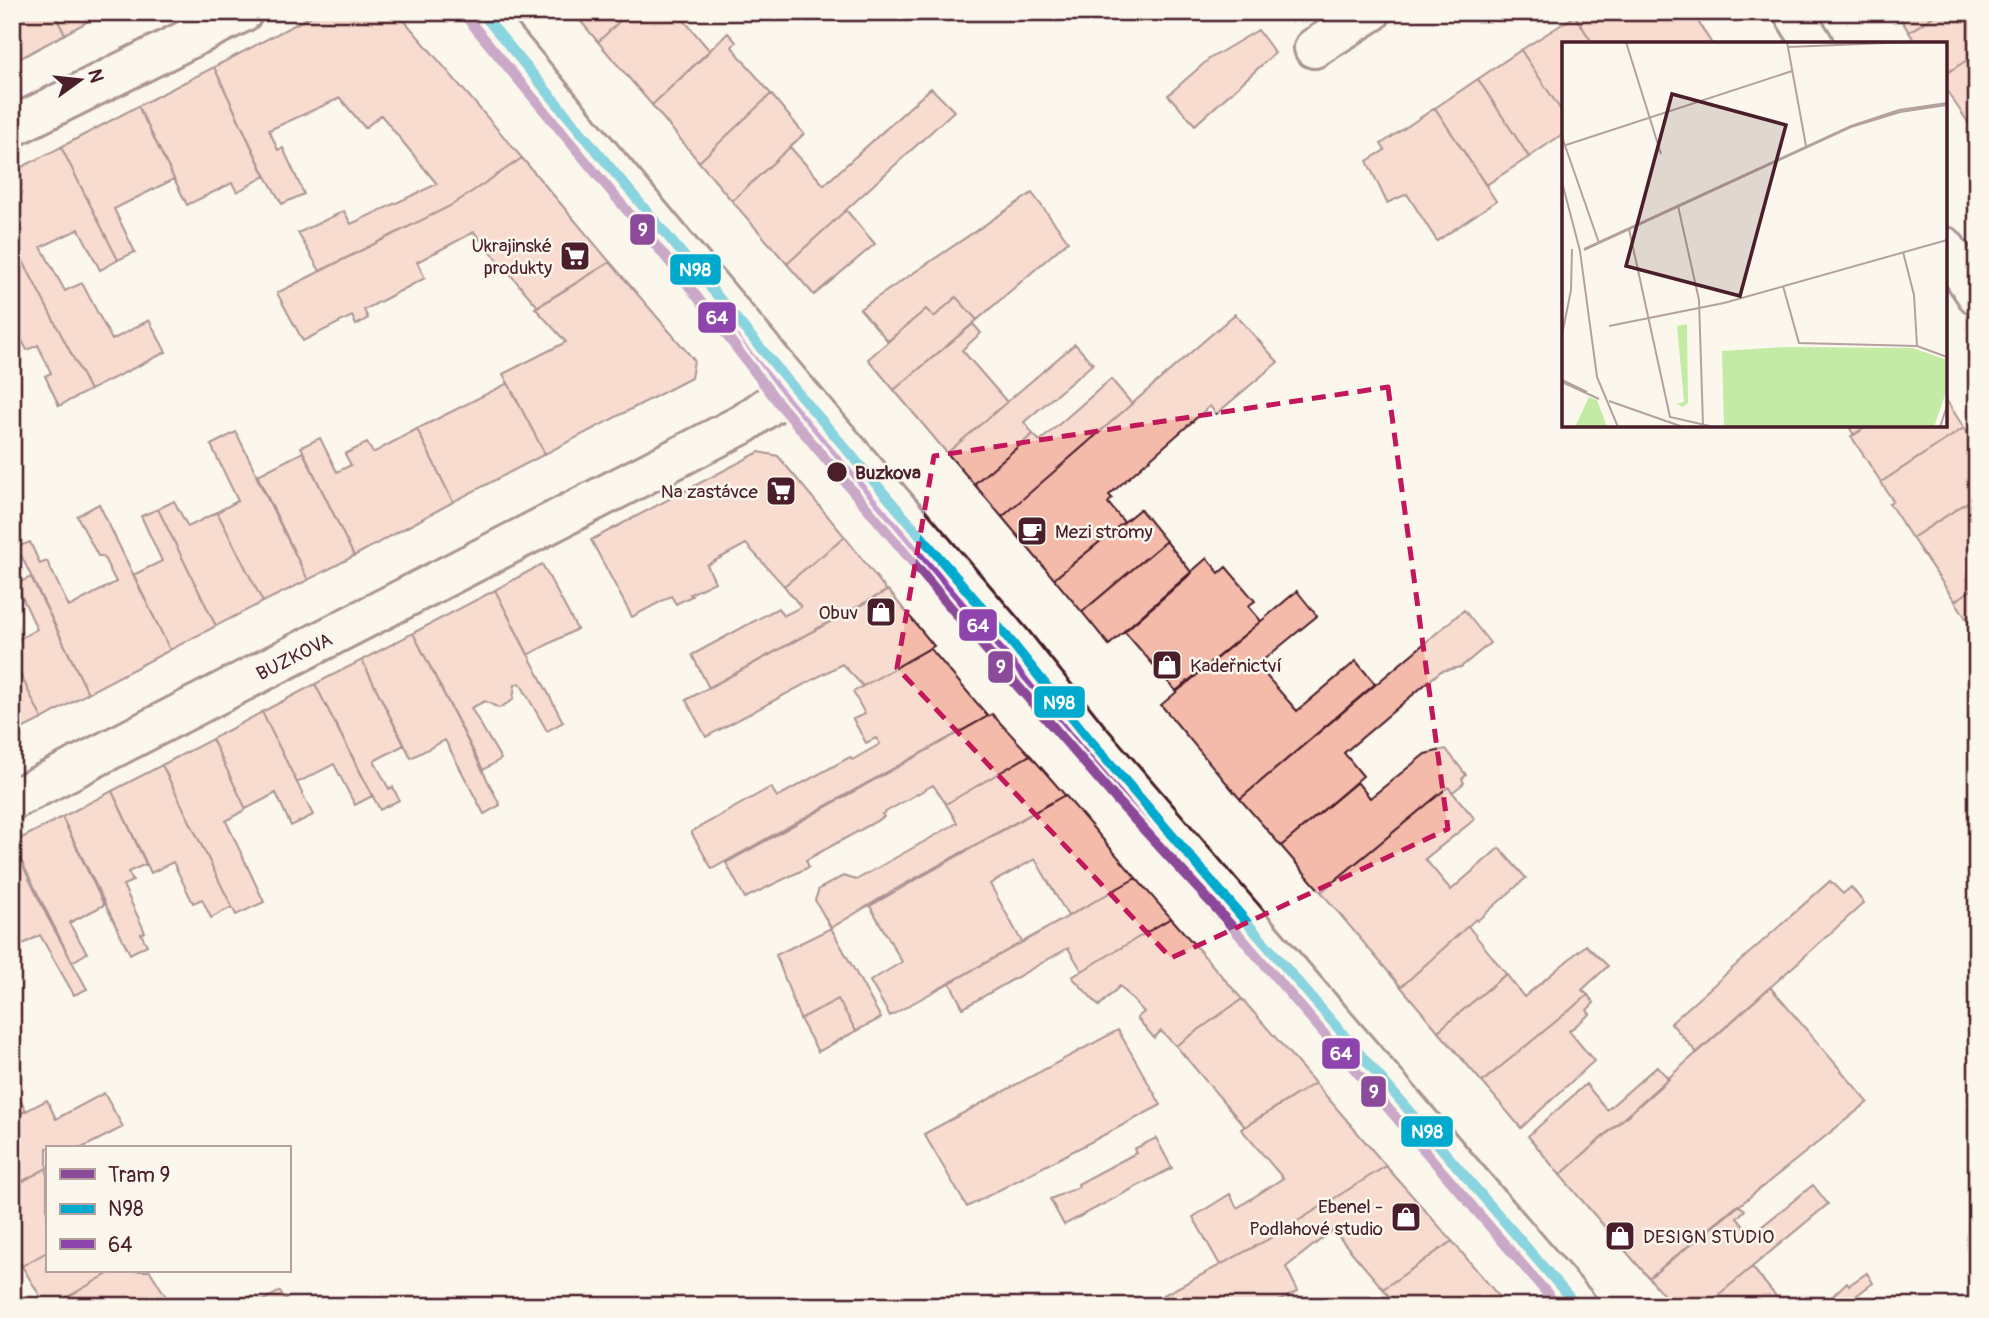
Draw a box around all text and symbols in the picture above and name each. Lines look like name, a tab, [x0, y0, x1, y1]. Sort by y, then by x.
inset map	[1562, 42, 1947, 427]
north arrow	[46, 46, 116, 116]
text: N	[82, 67, 109, 85]
line badge: 9	[629, 213, 656, 246]
text: 9	[638, 218, 648, 242]
place label: Ukrajinské produkty	[471, 234, 552, 280]
supermarket icon: Ukrajinské produkty	[558, 239, 592, 273]
line badge: N98	[669, 253, 722, 286]
text: N98	[679, 258, 712, 282]
line badge: 64	[697, 301, 737, 334]
text: 64	[706, 306, 728, 330]
marker: Buzkova	[825, 460, 849, 484]
place label: Buzkova	[855, 461, 921, 485]
supermarket icon: Na zastávce	[764, 474, 798, 508]
place label: Na zastávce	[661, 480, 759, 504]
cafe icon: Mezi stromy	[1015, 514, 1049, 548]
place label: Mezi stromy	[1055, 520, 1153, 544]
shop icon: Obuv	[864, 595, 898, 629]
place label: Obuv	[818, 601, 858, 625]
line badge: 64	[958, 608, 998, 642]
text: 64	[967, 614, 989, 638]
street label: BUZKOVA	[252, 628, 336, 686]
shop icon: Kadeřnictví	[1150, 648, 1184, 682]
line badge: 9	[987, 650, 1014, 684]
place label: Kadeřnictví	[1190, 654, 1282, 678]
text: 9	[996, 655, 1006, 679]
line badge: N98	[1033, 685, 1086, 719]
text: N98	[1043, 691, 1076, 715]
line badge: 64	[1321, 1037, 1361, 1070]
text: 64	[1330, 1042, 1352, 1066]
line badge: 9	[1360, 1075, 1387, 1108]
text: 9	[1369, 1080, 1379, 1104]
line badge: N98	[1400, 1115, 1454, 1148]
text: N98	[1411, 1120, 1444, 1144]
legend	[46, 1146, 290, 1272]
text: Tram 9	[108, 1162, 170, 1189]
place label: Ebenel - Podlahové studio	[1249, 1195, 1383, 1241]
text: N98	[108, 1196, 144, 1223]
shop icon: Ebenel - Podlahové studio	[1389, 1200, 1423, 1234]
shop icon: DESIGN STUDIO	[1603, 1219, 1637, 1253]
place label: DESIGN STUDIO	[1643, 1225, 1774, 1249]
text: 64	[108, 1232, 132, 1259]

